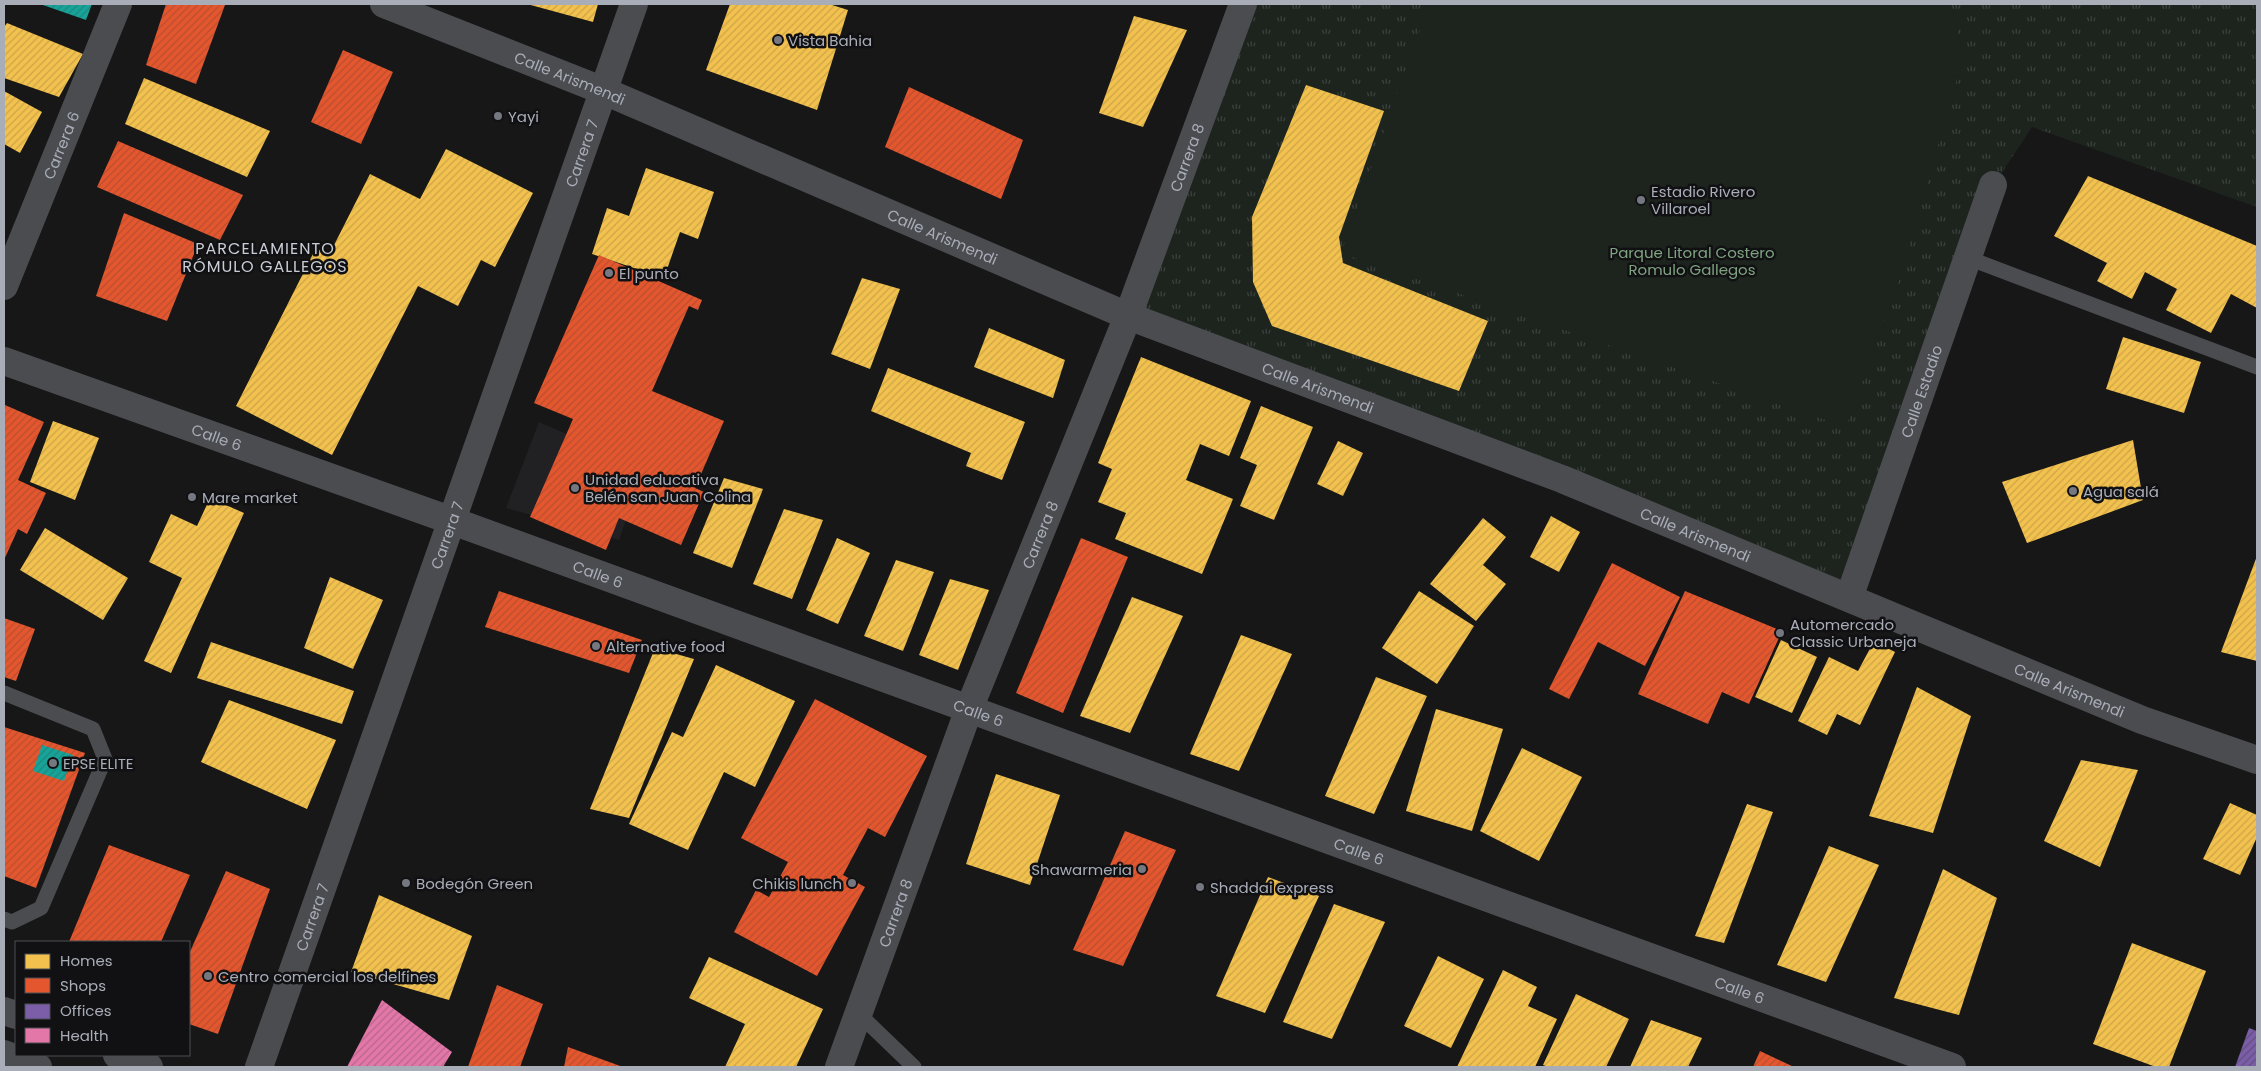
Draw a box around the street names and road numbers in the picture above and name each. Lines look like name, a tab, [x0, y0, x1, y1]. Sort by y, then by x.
street label: Calle Arismendi	[511, 46, 629, 109]
street label: Carrera 6	[38, 108, 84, 182]
street label: Carrera 7	[560, 117, 603, 190]
street label: Carrera 8	[1164, 120, 1209, 194]
street label: Calle Arismendi	[884, 203, 1001, 269]
street label: Calle Estadio	[1895, 342, 1947, 440]
street label: Calle Arismendi	[1259, 357, 1377, 418]
street label: Calle 6	[189, 418, 245, 456]
street label: Carrera 8	[1016, 498, 1063, 572]
street label: Carrera 7	[425, 499, 468, 572]
street label: Calle Arismendi	[1637, 502, 1754, 567]
street label: Calle 6	[570, 555, 626, 593]
street label: Calle Arismendi	[2011, 658, 2128, 722]
street label: Calle 6	[951, 694, 1007, 731]
street label: Calle 6	[1331, 832, 1387, 870]
street label: Carrera 8	[873, 876, 917, 950]
street label: Carrera 7	[290, 880, 333, 954]
street label: Calle 6	[1712, 971, 1768, 1008]

